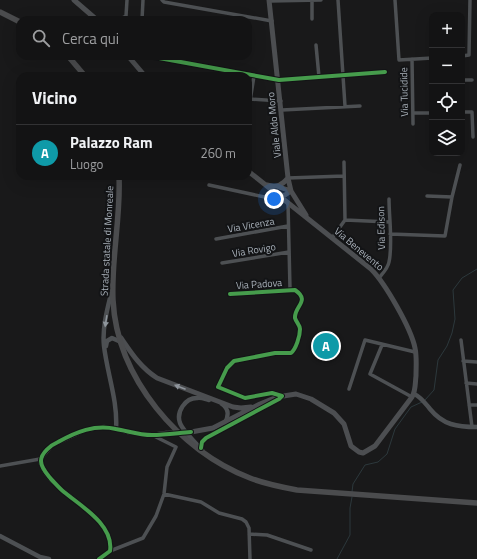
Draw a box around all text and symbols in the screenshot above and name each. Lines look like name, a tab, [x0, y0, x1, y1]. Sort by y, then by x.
map controls	[429, 12, 465, 156]
button: +	[429, 12, 465, 48]
search box	[16, 16, 252, 60]
icon: search	[30, 27, 52, 49]
text: Cerca qui	[62, 27, 119, 50]
button: −	[429, 48, 465, 84]
street label: Via Tucidide	[396, 67, 412, 117]
button: locate	[429, 84, 465, 120]
text: Vicino	[32, 85, 77, 111]
street label: Viale Aldo Moro	[263, 91, 285, 159]
button: layers	[429, 120, 465, 156]
text: Palazzo Ram	[70, 131, 153, 154]
text: A	[41, 143, 49, 163]
text: 260 m	[200, 143, 236, 163]
text: Luogo	[70, 154, 103, 174]
street label: Strada statale di Monreale	[97, 185, 117, 297]
your location	[264, 189, 284, 209]
street label: Via Edison	[373, 206, 389, 250]
street label: Via Vicenza	[226, 213, 276, 237]
street label: Via Benevento	[331, 224, 387, 274]
street label: Via Rovigo	[231, 239, 277, 261]
street label: Via Padova	[235, 275, 283, 293]
one-way arrow	[103, 315, 109, 327]
pin: A	[313, 331, 339, 361]
one-way arrow	[173, 384, 185, 390]

